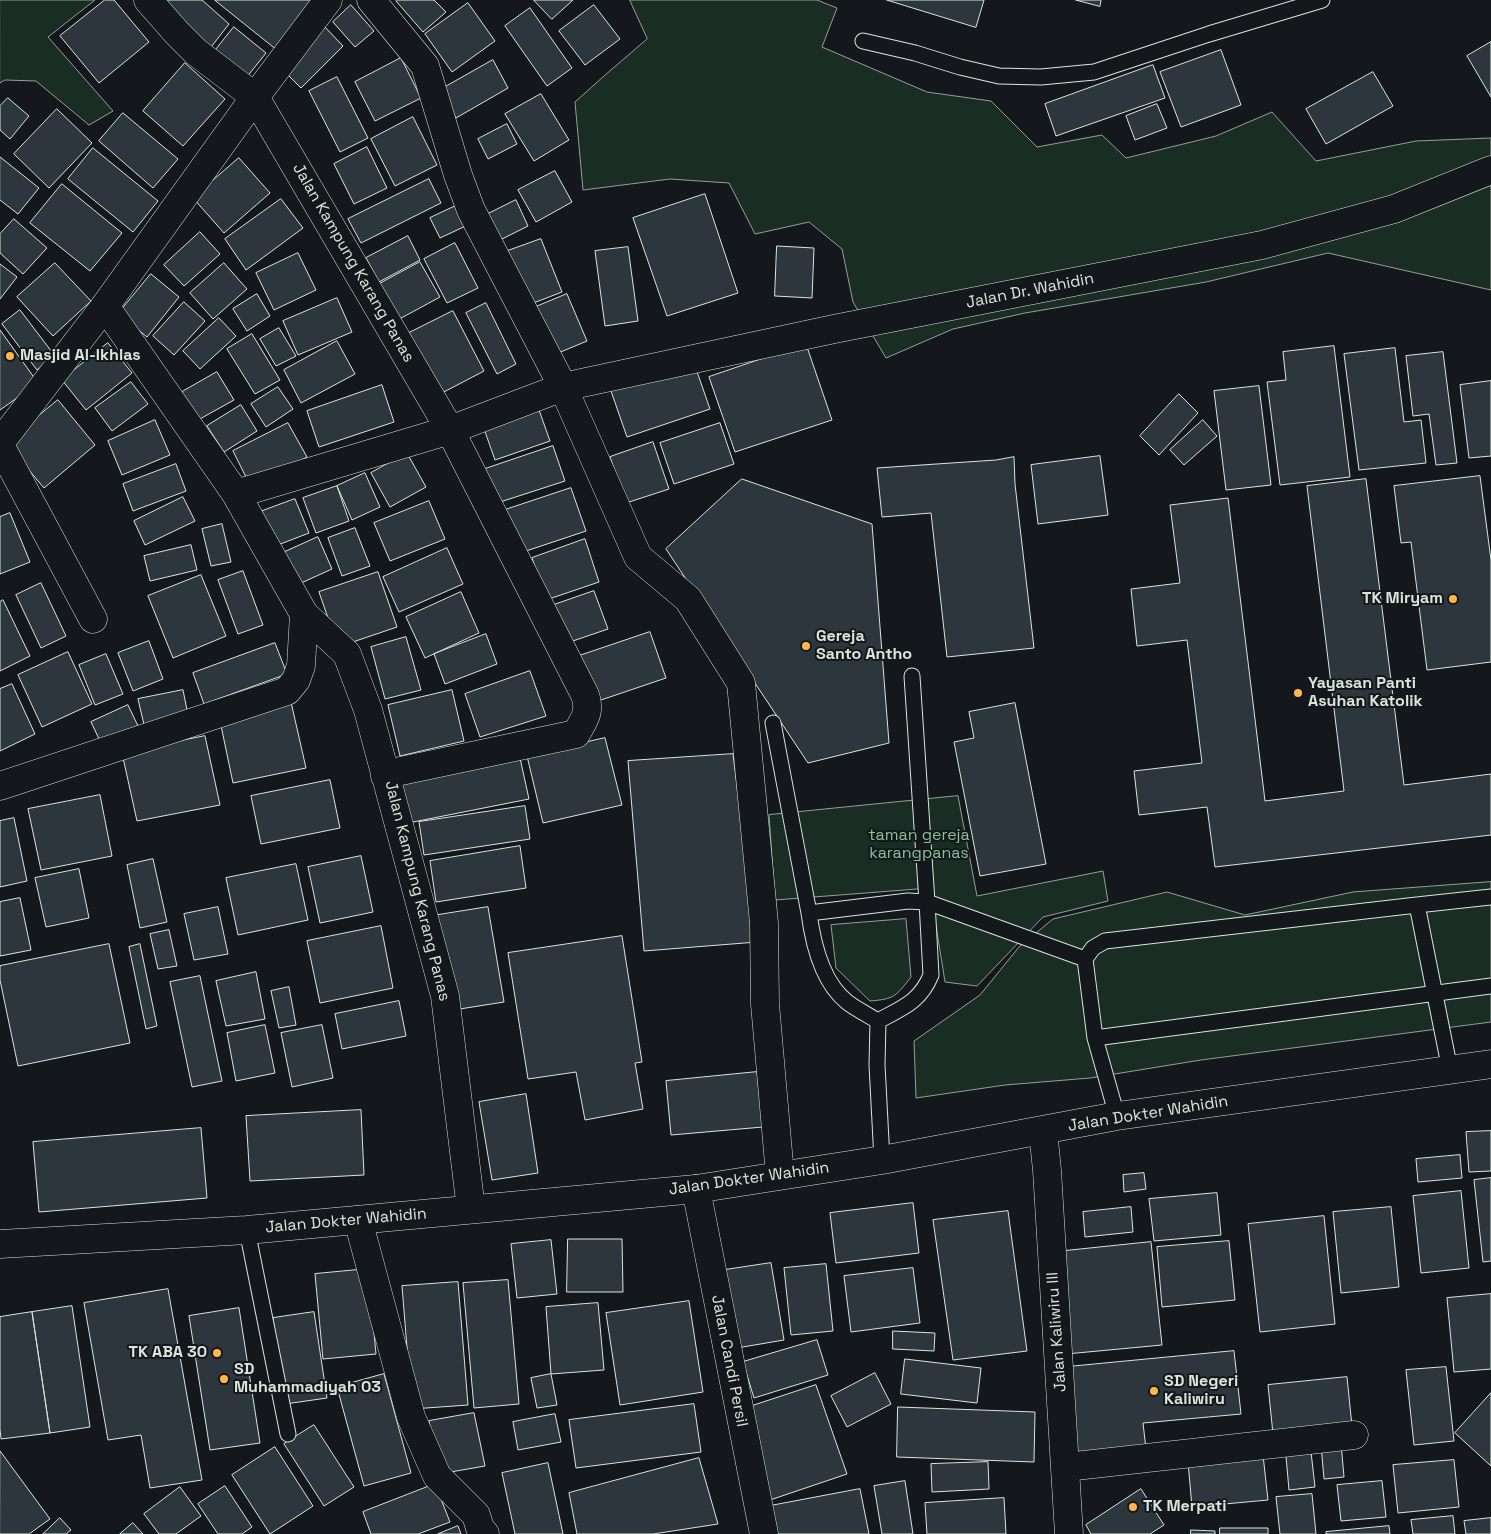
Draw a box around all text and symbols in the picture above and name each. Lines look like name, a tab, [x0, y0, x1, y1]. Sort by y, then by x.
street label: Jalan Kampung Karang Panas	[288, 160, 418, 366]
street label: Jalan Dr. Wahidin	[964, 269, 1096, 313]
place label: Masjid Al-Ikhlas	[20, 346, 141, 366]
marker: Masjid Al-Ikhlas	[4, 350, 16, 362]
place label: TK Miryam	[1362, 589, 1443, 609]
marker: TK Miryam	[1447, 593, 1459, 605]
place label: Gereja Santo Antho	[816, 627, 912, 665]
marker: Gereja Santo Antho	[800, 640, 812, 652]
place label: Yayasan Panti Asuhan Katolik	[1308, 674, 1422, 712]
marker: Yayasan Panti Asuhan Katolik	[1292, 687, 1304, 699]
street label: Jalan Kampung Karang Panas	[380, 779, 454, 1003]
park label: taman gereja karangpanas	[868, 826, 970, 864]
street label: Jalan Dokter Wahidin	[1067, 1092, 1229, 1136]
street label: Jalan Dokter Wahidin	[667, 1158, 831, 1200]
street label: Jalan Dokter Wahidin	[265, 1204, 427, 1238]
street label: Jalan Kaliwiru III	[1043, 1271, 1071, 1393]
street label: Jalan Candi Persil	[707, 1293, 751, 1429]
place label: TK ABA 30	[129, 1343, 207, 1363]
marker: TK ABA 30	[211, 1347, 223, 1359]
place label: SD Muhammadiyah 03	[234, 1360, 381, 1398]
place label: SD Negeri Kaliwiru	[1164, 1372, 1238, 1410]
marker: SD Muhammadiyah 03	[218, 1373, 230, 1385]
marker: SD Negeri Kaliwiru	[1148, 1385, 1160, 1397]
place label: TK Merpati	[1143, 1497, 1227, 1517]
marker: TK Merpati	[1127, 1501, 1139, 1513]

